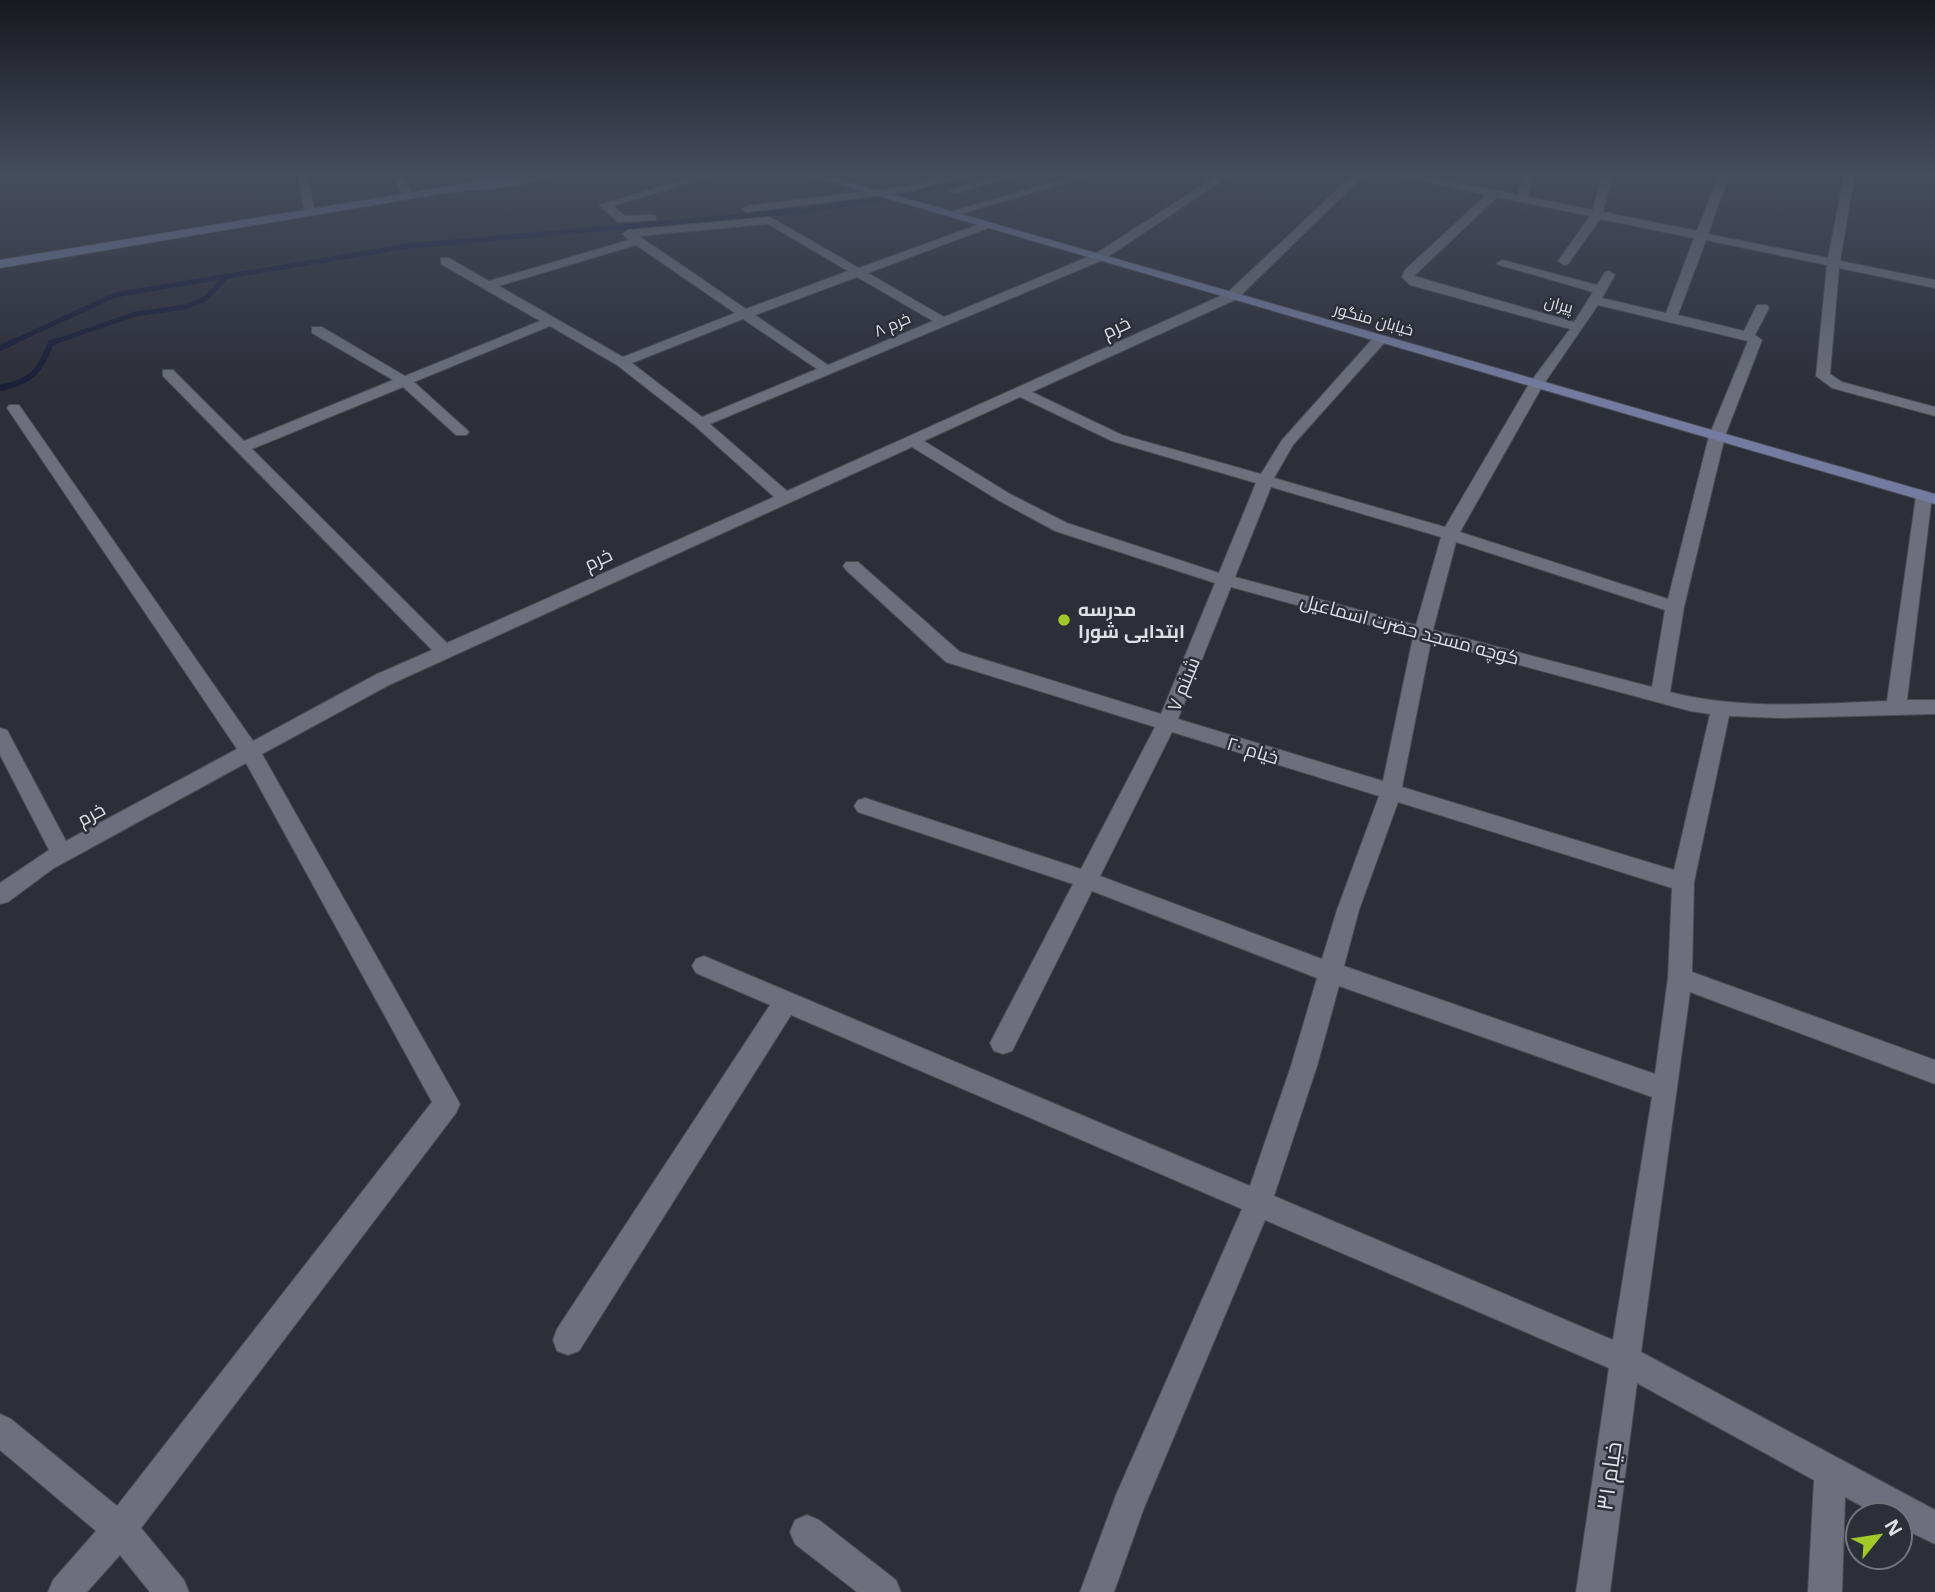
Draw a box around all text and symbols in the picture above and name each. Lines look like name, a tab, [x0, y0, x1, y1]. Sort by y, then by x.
street label: پیران	[1542, 290, 1576, 319]
street label: خیابان منگور	[1331, 297, 1416, 341]
street label: خرم ۸	[870, 306, 914, 342]
street label: خرم	[1098, 309, 1135, 346]
street label: خرم	[580, 541, 617, 578]
street label: کوچه مسجد حضرت اسماعیل	[1298, 587, 1522, 671]
place label: مدرسه ابتدایی شورا	[1078, 596, 1185, 644]
marker: مدرسه ابتدایی شورا	[1056, 612, 1072, 628]
street label: شبنم ۷	[1160, 653, 1207, 715]
street label: خیام ۲۰	[1223, 730, 1282, 771]
street label: خرم	[72, 796, 110, 833]
street label: خیام ۳۱	[1587, 1439, 1630, 1513]
north arrow	[1844, 1501, 1914, 1571]
text: N	[1879, 1514, 1909, 1541]

